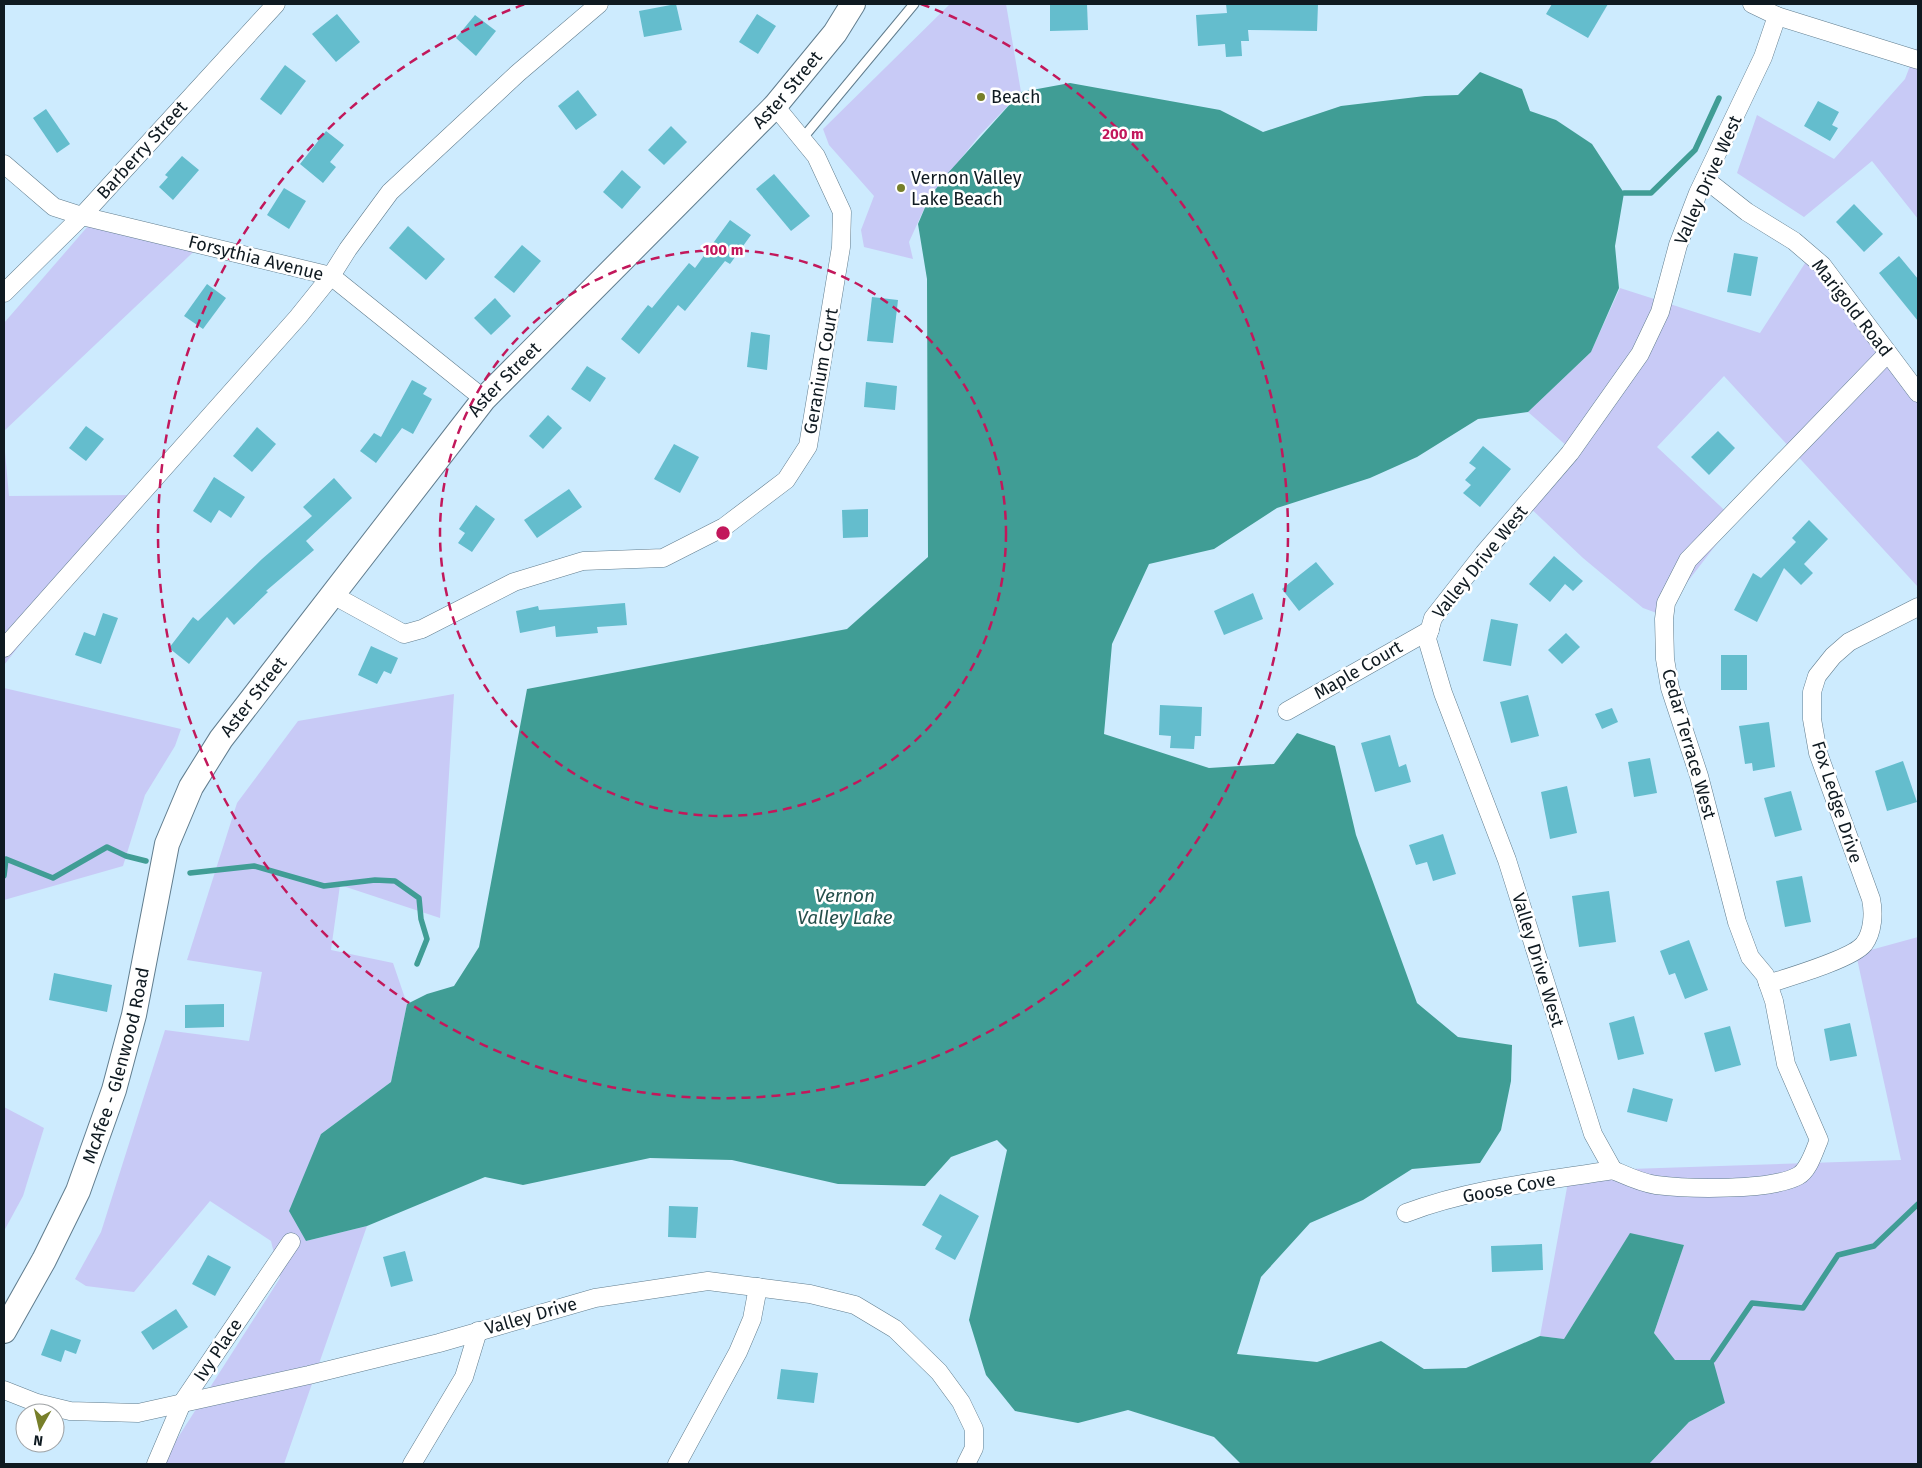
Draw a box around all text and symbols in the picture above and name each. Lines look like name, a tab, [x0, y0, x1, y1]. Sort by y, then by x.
street label: Aster Street	[748, 46, 827, 133]
place label: Beach	[991, 86, 1041, 108]
marker: Beach	[975, 91, 987, 103]
street label: Barberry Street	[92, 96, 192, 204]
street label: Valley Drive West	[1670, 112, 1747, 248]
text: 200 m	[1102, 125, 1144, 143]
place label: Vernon Valley Lake Beach	[911, 167, 1022, 210]
marker: Vernon Valley Lake Beach	[895, 182, 907, 194]
street label: Forsythia Avenue	[186, 231, 326, 285]
text: 100 m	[703, 241, 743, 259]
street label: Marigold Road	[1807, 255, 1897, 361]
street label: Geranium Court	[799, 306, 843, 436]
street label: Aster Street	[463, 337, 546, 421]
street label: Valley Drive West	[1428, 501, 1533, 623]
centre of rings	[714, 524, 732, 542]
street label: Maple Court	[1310, 636, 1407, 704]
street label: Aster Street	[216, 652, 292, 741]
street label: Cedar Terrace West	[1657, 666, 1721, 822]
street label: Fox Ledge Drive	[1807, 738, 1867, 866]
water label: Vernon Valley Lake	[797, 884, 893, 929]
street label: Valley Drive West	[1507, 890, 1569, 1030]
street label: McAfee - Glenwood Road	[78, 965, 154, 1166]
street label: Goose Cove	[1461, 1168, 1557, 1208]
street label: Valley Drive	[482, 1292, 580, 1340]
street label: Ivy Place	[189, 1314, 247, 1386]
north arrow	[15, 1403, 65, 1453]
text: N	[32, 1431, 44, 1449]

